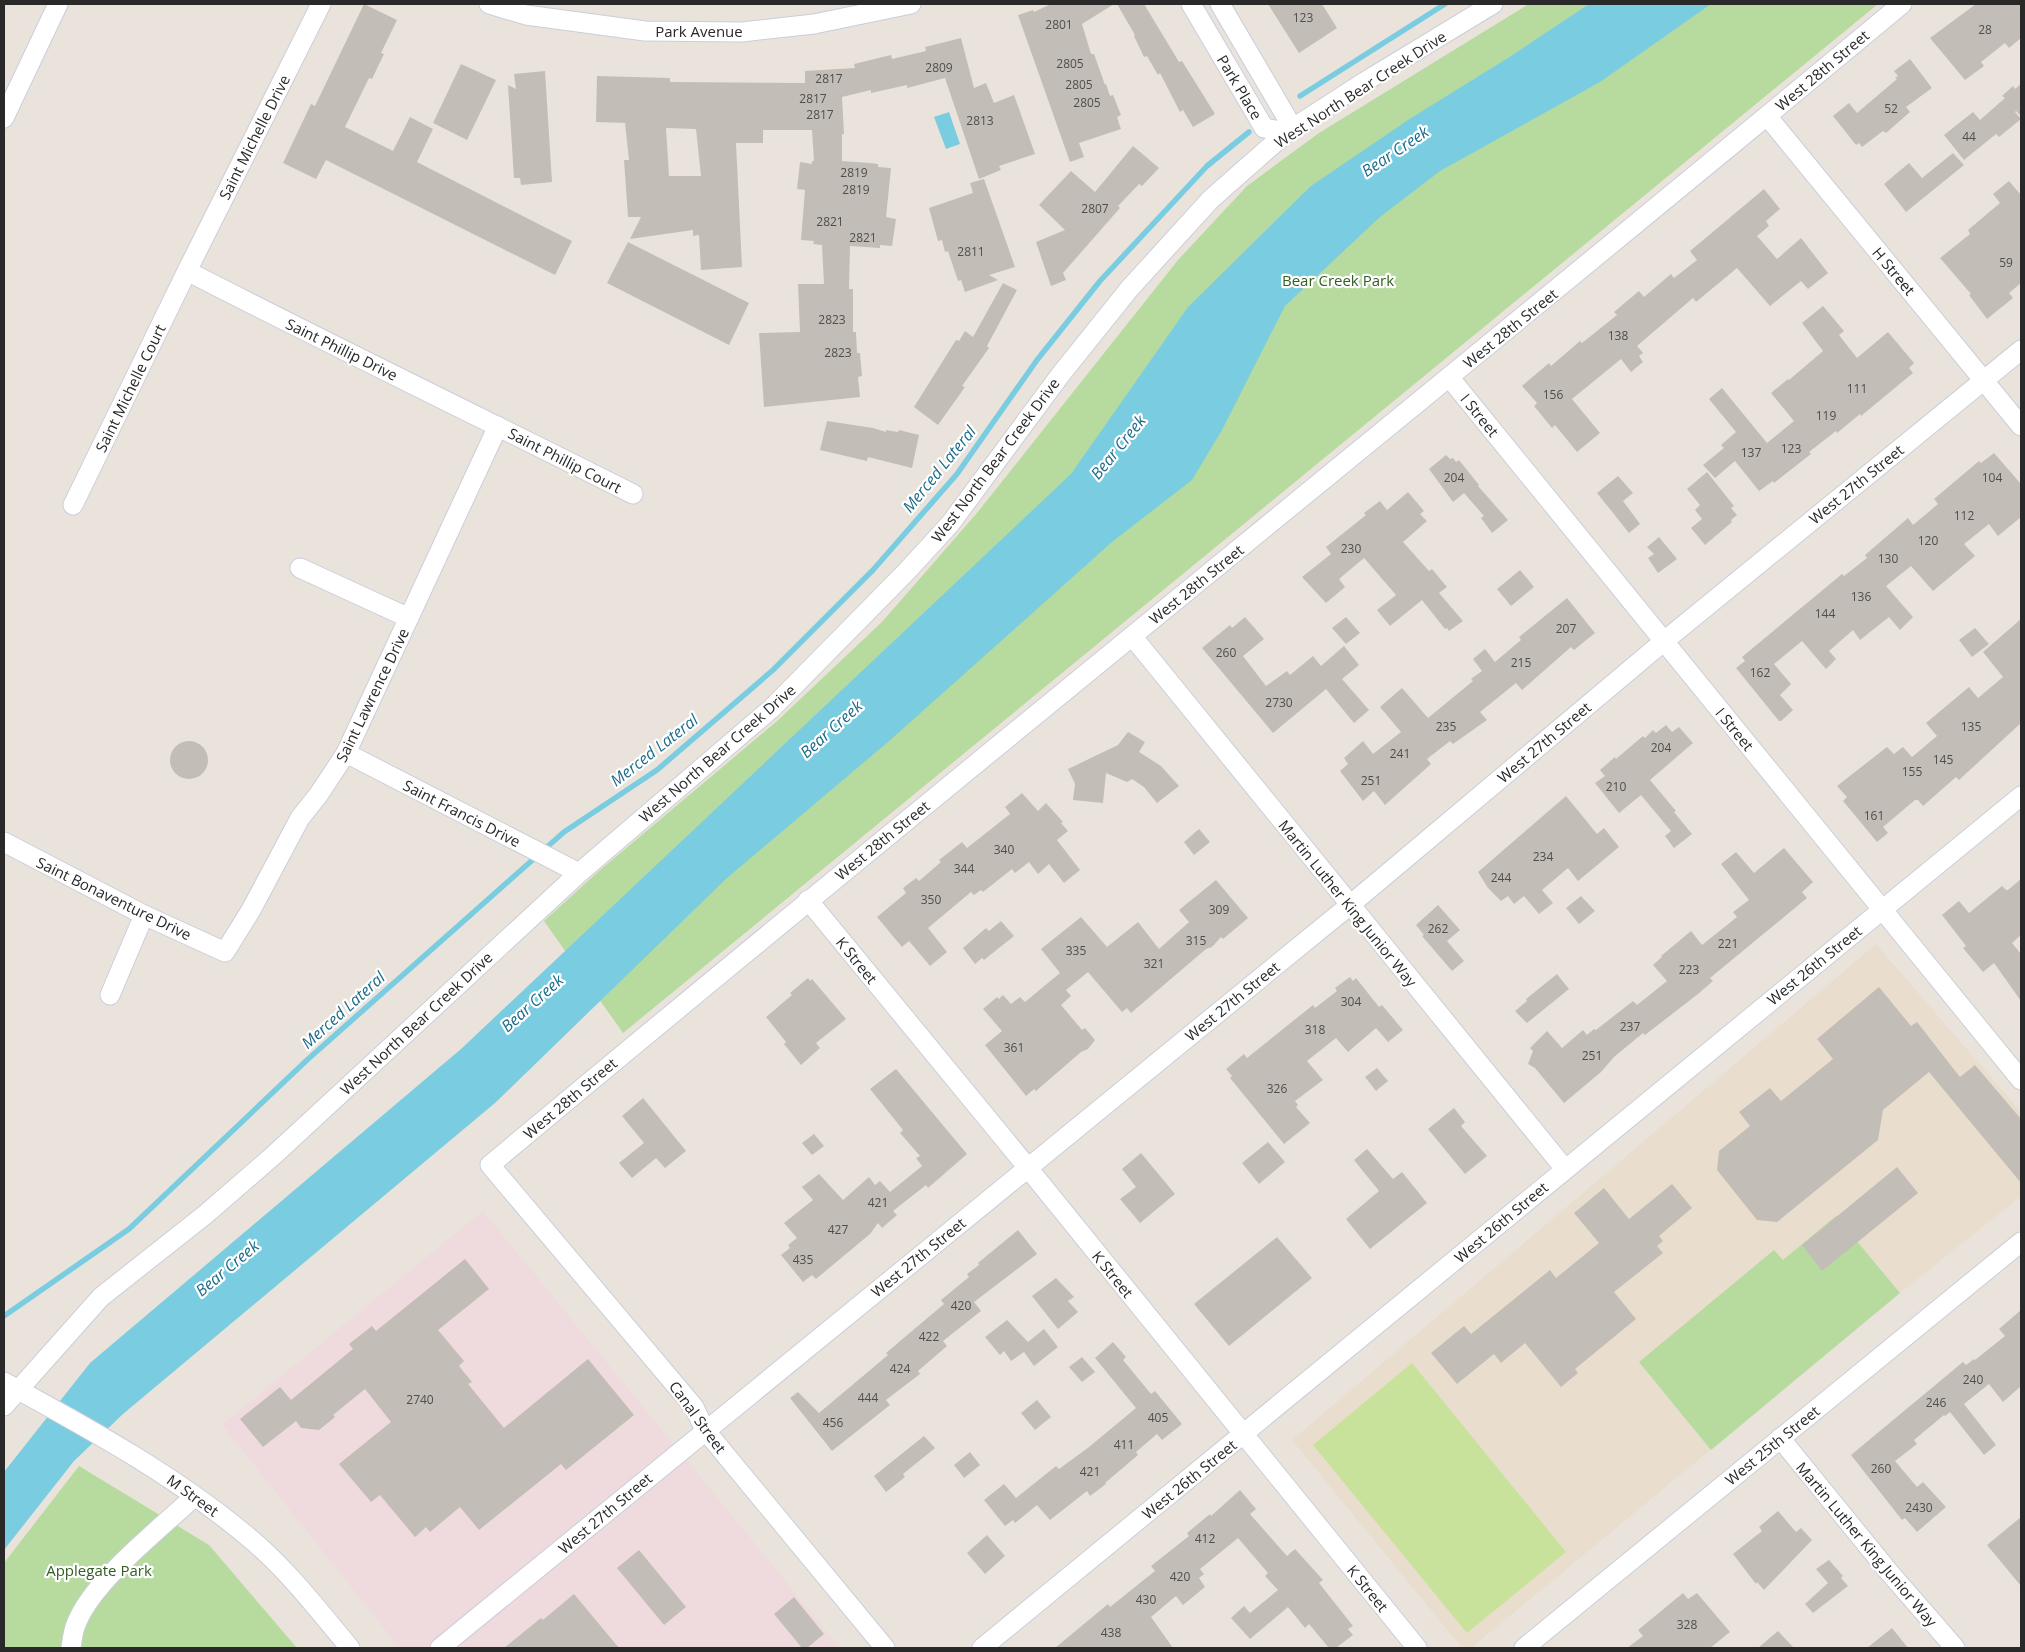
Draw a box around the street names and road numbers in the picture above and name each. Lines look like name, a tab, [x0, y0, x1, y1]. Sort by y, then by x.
street label: Park Avenue	[655, 21, 743, 41]
street label: West 28th Street	[1771, 25, 1873, 115]
street label: West North Bear Creek Drive	[1271, 27, 1449, 151]
street label: Park Place	[1213, 51, 1267, 123]
street label: Saint Michelle Drive	[214, 71, 294, 203]
street label: H Street	[1868, 243, 1920, 299]
street label: West 28th Street	[1459, 284, 1561, 372]
street label: Saint Phillip Drive	[283, 313, 401, 385]
street label: Saint Michelle Court	[90, 321, 170, 455]
street label: West North Bear Creek Drive	[927, 374, 1063, 546]
street label: I Street	[1457, 389, 1503, 441]
street label: Saint Phillip Court	[505, 423, 625, 497]
street label: West 27th Street	[1805, 440, 1907, 528]
street label: West 28th Street	[1145, 540, 1247, 628]
street label: Saint Lawrence Drive	[331, 625, 413, 765]
street label: West North Bear Creek Drive	[635, 680, 799, 826]
street label: West 27th Street	[1493, 697, 1595, 787]
street label: I Street	[1712, 703, 1758, 755]
street label: Saint Francis Drive	[400, 775, 524, 851]
street label: West 28th Street	[831, 796, 933, 884]
street label: Martin Luther King Junior Way	[1274, 815, 1422, 991]
street label: Saint Bonaventure Drive	[33, 852, 195, 944]
street label: West 26th Street	[1763, 921, 1865, 1009]
street label: K Street	[832, 932, 882, 988]
street label: West North Bear Creek Drive	[336, 947, 496, 1099]
street label: West 27th Street	[1181, 957, 1283, 1045]
street label: West 28th Street	[519, 1053, 621, 1143]
street label: West 26th Street	[1450, 1177, 1552, 1267]
street label: West 27th Street	[867, 1213, 969, 1301]
street label: K Street	[1088, 1246, 1138, 1302]
street label: Canal Street	[665, 1377, 731, 1457]
street label: West 25th Street	[1721, 1401, 1823, 1489]
street label: West 26th Street	[1138, 1435, 1240, 1523]
street label: Martin Luther King Junior Way	[1792, 1457, 1942, 1631]
street label: West 27th Street	[554, 1468, 656, 1558]
street label: M Street	[163, 1469, 223, 1521]
street label: K Street	[1343, 1560, 1393, 1616]

